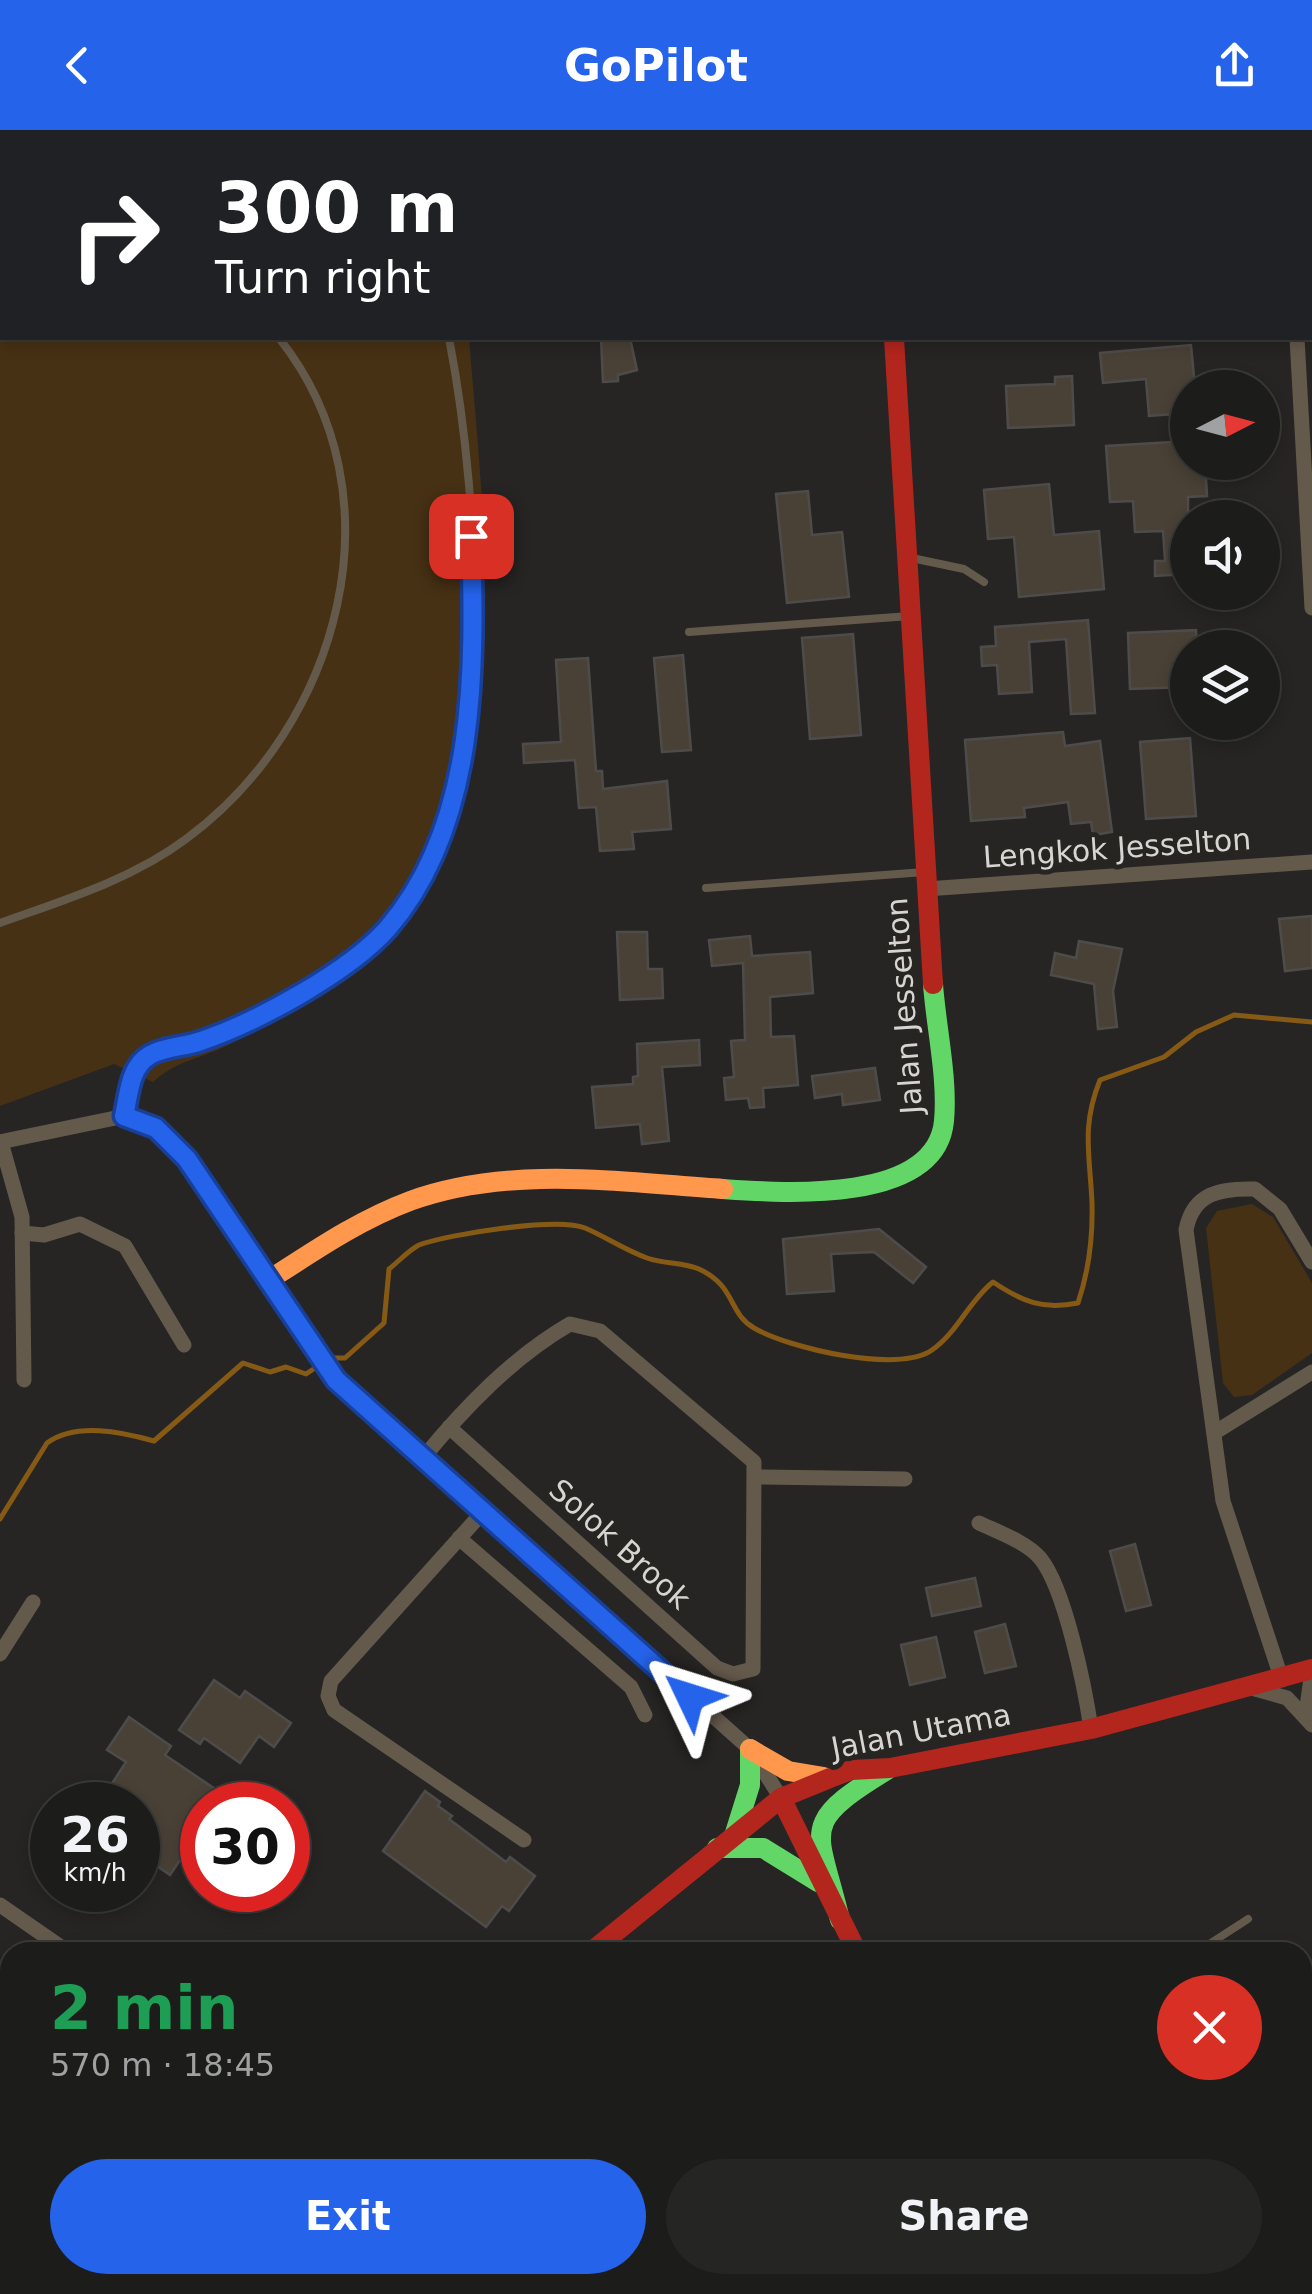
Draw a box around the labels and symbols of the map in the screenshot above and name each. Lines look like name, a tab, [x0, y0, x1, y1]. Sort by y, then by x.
north arrow	[1170, 370, 1280, 480]
pin	[429, 494, 514, 579]
street label: Lengkok Jesselton	[982, 821, 1252, 875]
street label: Jalan Jesselton	[879, 897, 929, 1117]
street label: Solok Brook	[542, 1472, 698, 1617]
position arrow	[638, 1645, 742, 1749]
street label: Jalan Utama	[826, 1696, 1014, 1766]
speed limit sign: 30	[180, 1782, 310, 1912]

